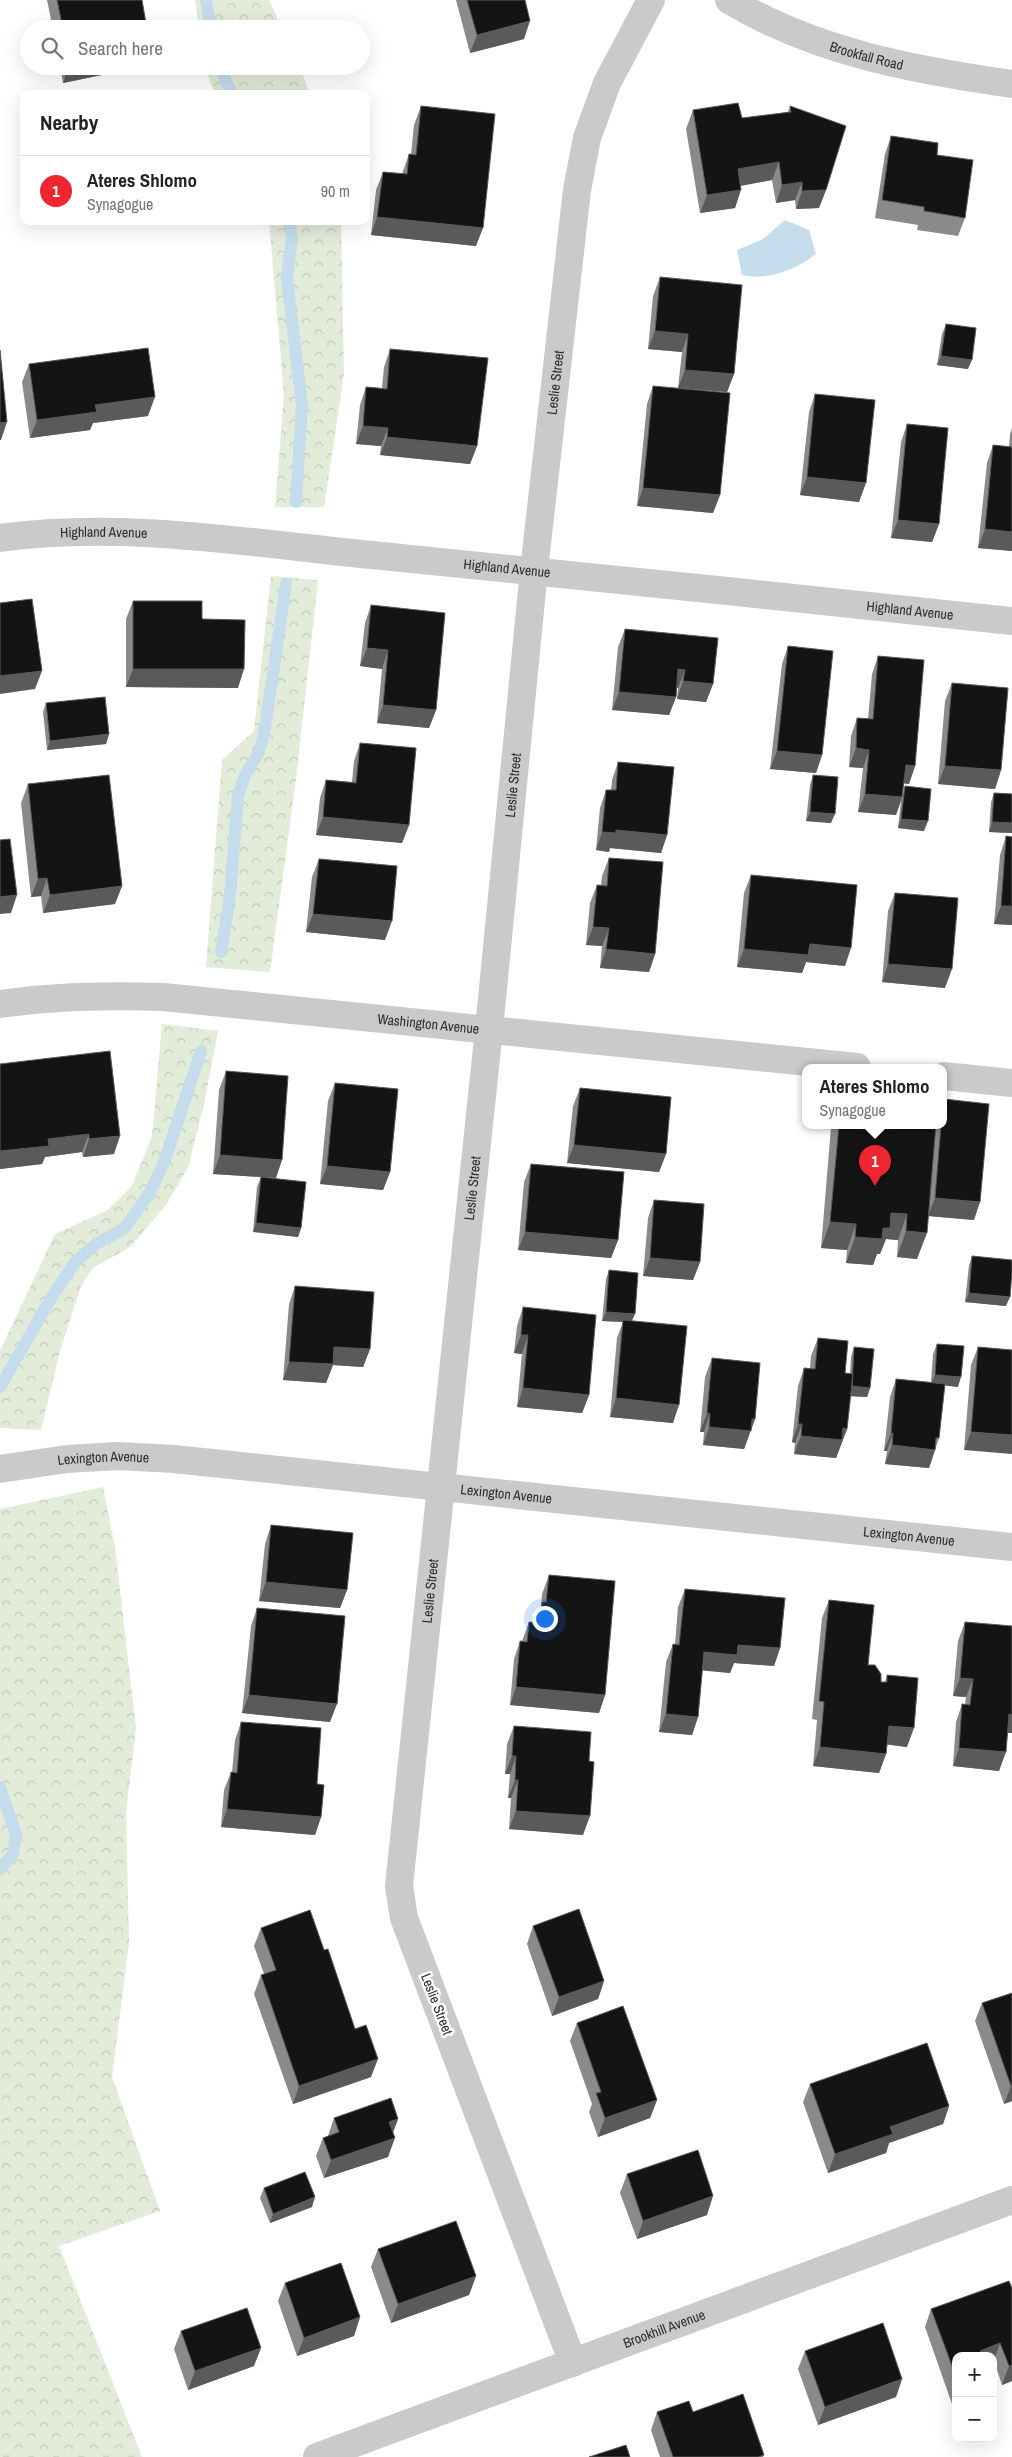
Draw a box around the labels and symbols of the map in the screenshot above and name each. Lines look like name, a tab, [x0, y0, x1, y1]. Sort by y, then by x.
street label: Brookfall Road	[827, 37, 905, 74]
street label: Leslie Street	[543, 349, 568, 416]
street label: Highland Avenue	[60, 523, 148, 542]
street label: Highland Avenue	[463, 555, 551, 581]
street label: Highland Avenue	[866, 597, 954, 624]
street label: Leslie Street	[501, 752, 525, 818]
street label: Washington Avenue	[377, 1010, 480, 1038]
pin: 1	[859, 1145, 891, 1186]
street label: Leslie Street	[460, 1155, 485, 1221]
street label: Lexington Avenue	[56, 1447, 150, 1469]
street label: Lexington Avenue	[460, 1480, 553, 1508]
street label: Lexington Avenue	[862, 1522, 956, 1550]
street label: Leslie Street	[418, 1558, 442, 1624]
your location	[532, 1606, 558, 1632]
street label: Leslie Street	[417, 1971, 457, 2037]
street label: Brookhill Avenue	[621, 2305, 708, 2352]

